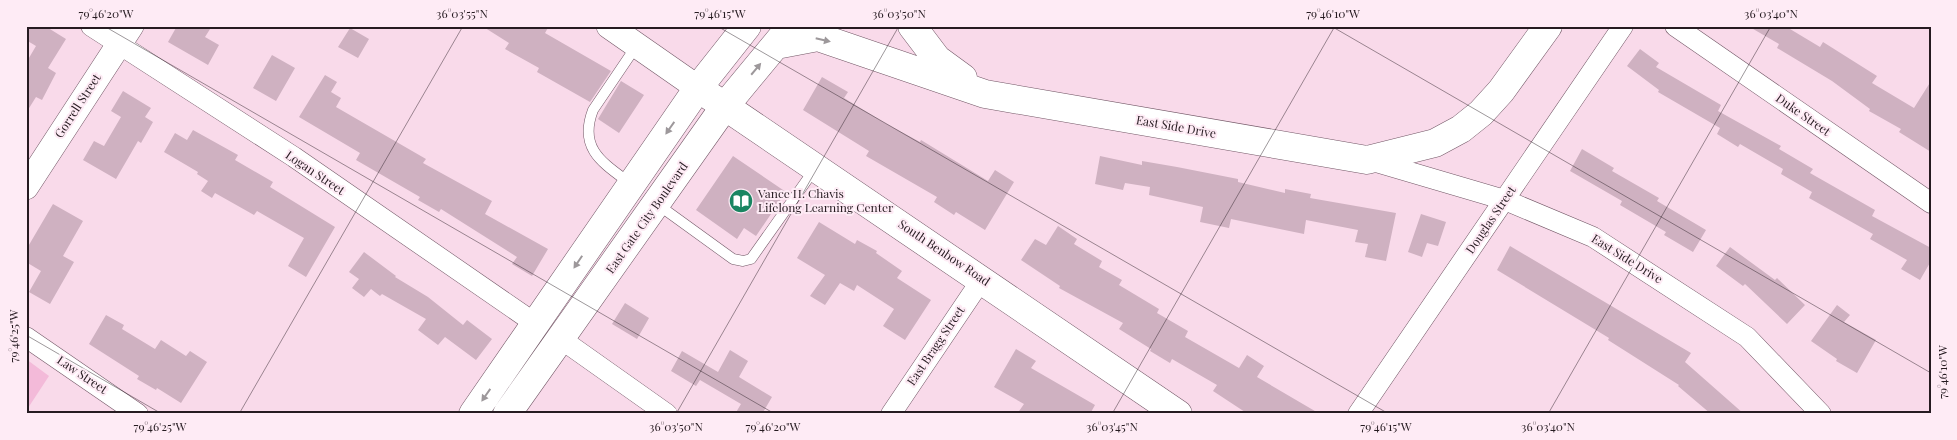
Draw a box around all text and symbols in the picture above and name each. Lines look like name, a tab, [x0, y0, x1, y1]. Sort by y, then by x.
text: 79°46'20"W	[79, 5, 134, 21]
text: 36°03'55"N	[436, 5, 488, 21]
text: 79°46'15"W	[694, 5, 746, 21]
text: 36°03'50"N	[872, 5, 926, 21]
text: 79°46'10"W	[1306, 5, 1360, 21]
text: 36°03'40"N	[1744, 5, 1798, 21]
one-way arrow	[816, 36, 831, 44]
one-way arrow	[750, 63, 762, 75]
street label: Gorrell Street	[50, 70, 104, 141]
street label: Duke Street	[1773, 90, 1835, 139]
street label: East Side Drive	[1135, 111, 1217, 141]
one-way arrow	[665, 121, 675, 135]
street label: Logan Street	[283, 146, 349, 198]
street label: East Gate City Boulevard	[602, 159, 691, 276]
street label: Douglas Street	[1462, 182, 1519, 256]
place label: Vance H. Chavis Lifelong Learning Center	[757, 185, 894, 215]
library icon: Vance H. Chavis Lifelong Learning Center	[728, 188, 754, 214]
street label: South Benbow Road	[896, 215, 994, 289]
street label: East Side Drive	[1589, 230, 1666, 286]
one-way arrow	[573, 255, 583, 268]
street label: East Bragg Street	[903, 302, 968, 388]
text: 79°46'25"W	[5, 309, 21, 362]
text: 79°46'10"W	[1934, 345, 1950, 399]
street label: Law Street	[54, 352, 111, 397]
one-way arrow	[481, 388, 491, 402]
text: 79°46'25"W	[134, 418, 187, 434]
text: 36°03'50"N	[649, 418, 703, 434]
text: 79°46'20"W	[746, 418, 801, 434]
text: 36°03'45"N	[1086, 418, 1138, 434]
text: 79°46'15"W	[1360, 418, 1412, 434]
text: 36°03'40"N	[1521, 418, 1575, 434]

